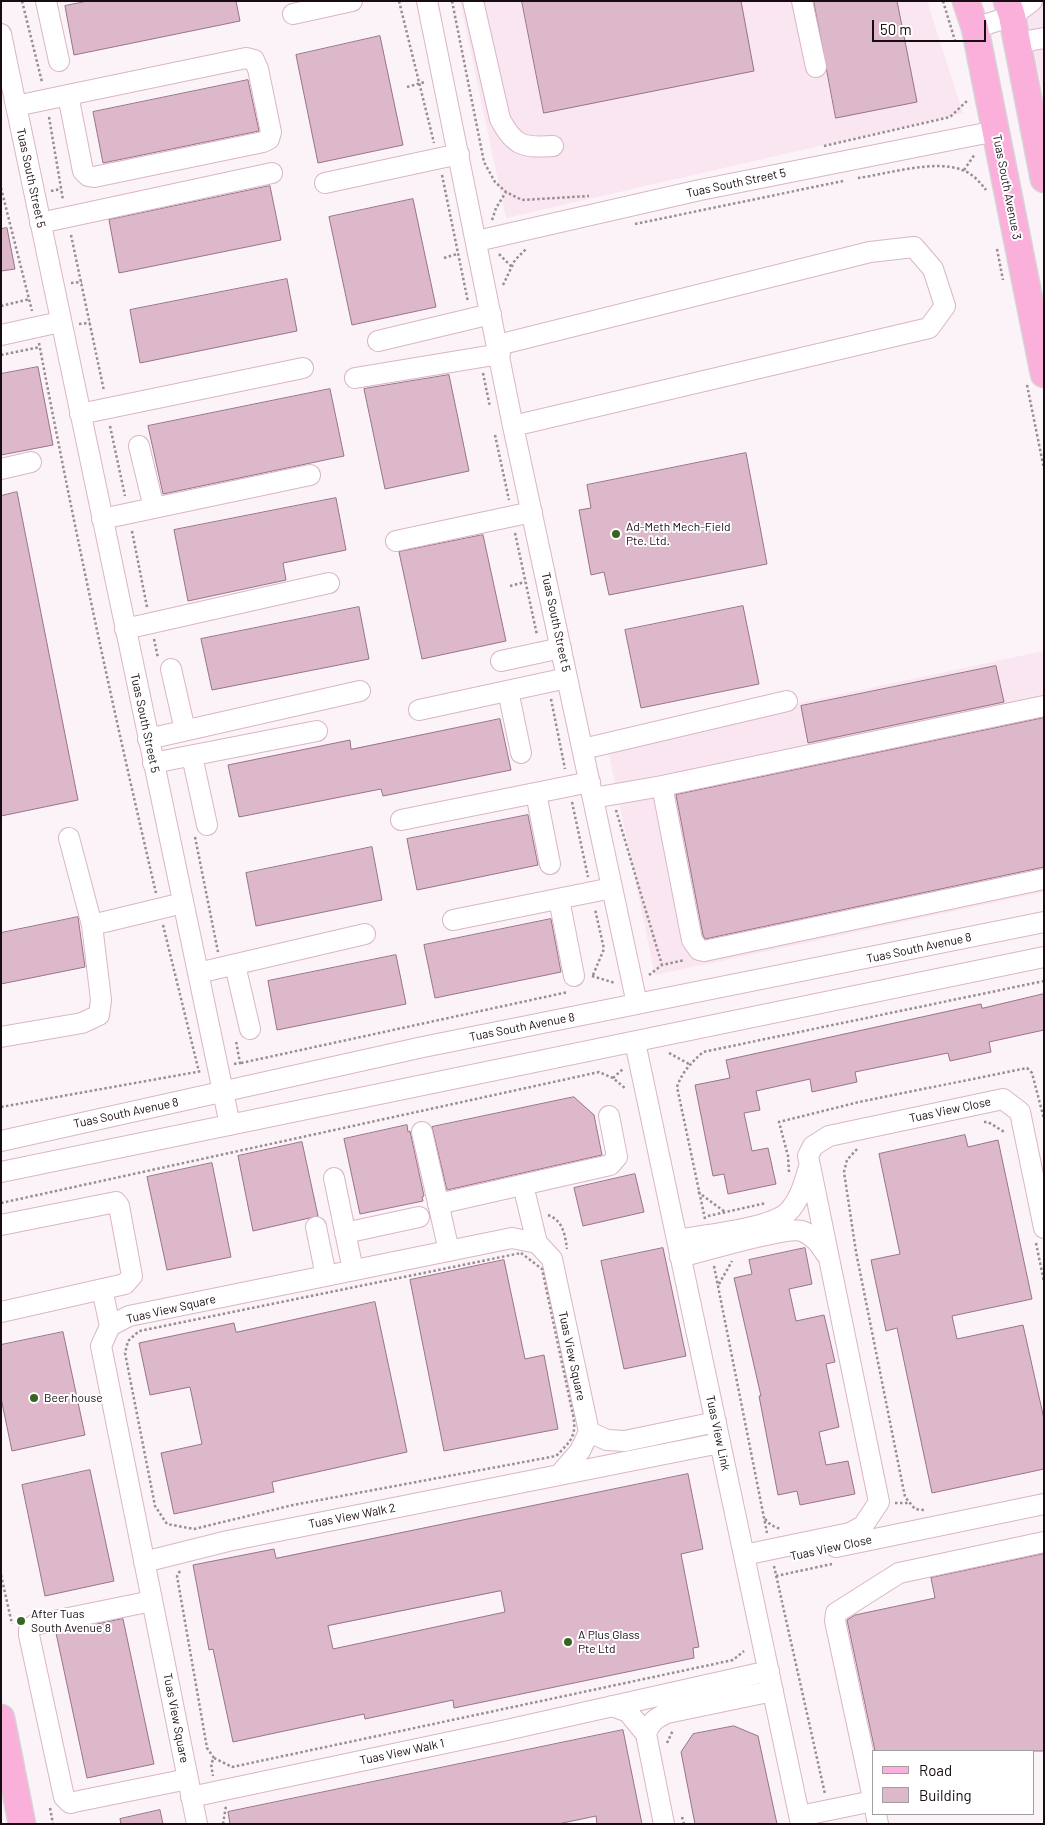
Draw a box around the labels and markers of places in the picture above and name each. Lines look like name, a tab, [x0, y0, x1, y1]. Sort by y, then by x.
place label: Ad-Meth Mech-Field Pte. Ltd.	[626, 520, 730, 548]
marker: Ad-Meth Mech-Field Pte. Ltd.	[610, 528, 622, 540]
place label: Beer house	[44, 1391, 103, 1405]
marker: Beer house	[28, 1392, 40, 1404]
place label: After Tuas South Avenue 8	[31, 1607, 111, 1635]
marker: After Tuas South Avenue 8	[15, 1615, 27, 1627]
place label: A Plus Glass Pte Ltd	[578, 1628, 640, 1656]
marker: A Plus Glass Pte Ltd	[562, 1636, 574, 1648]

